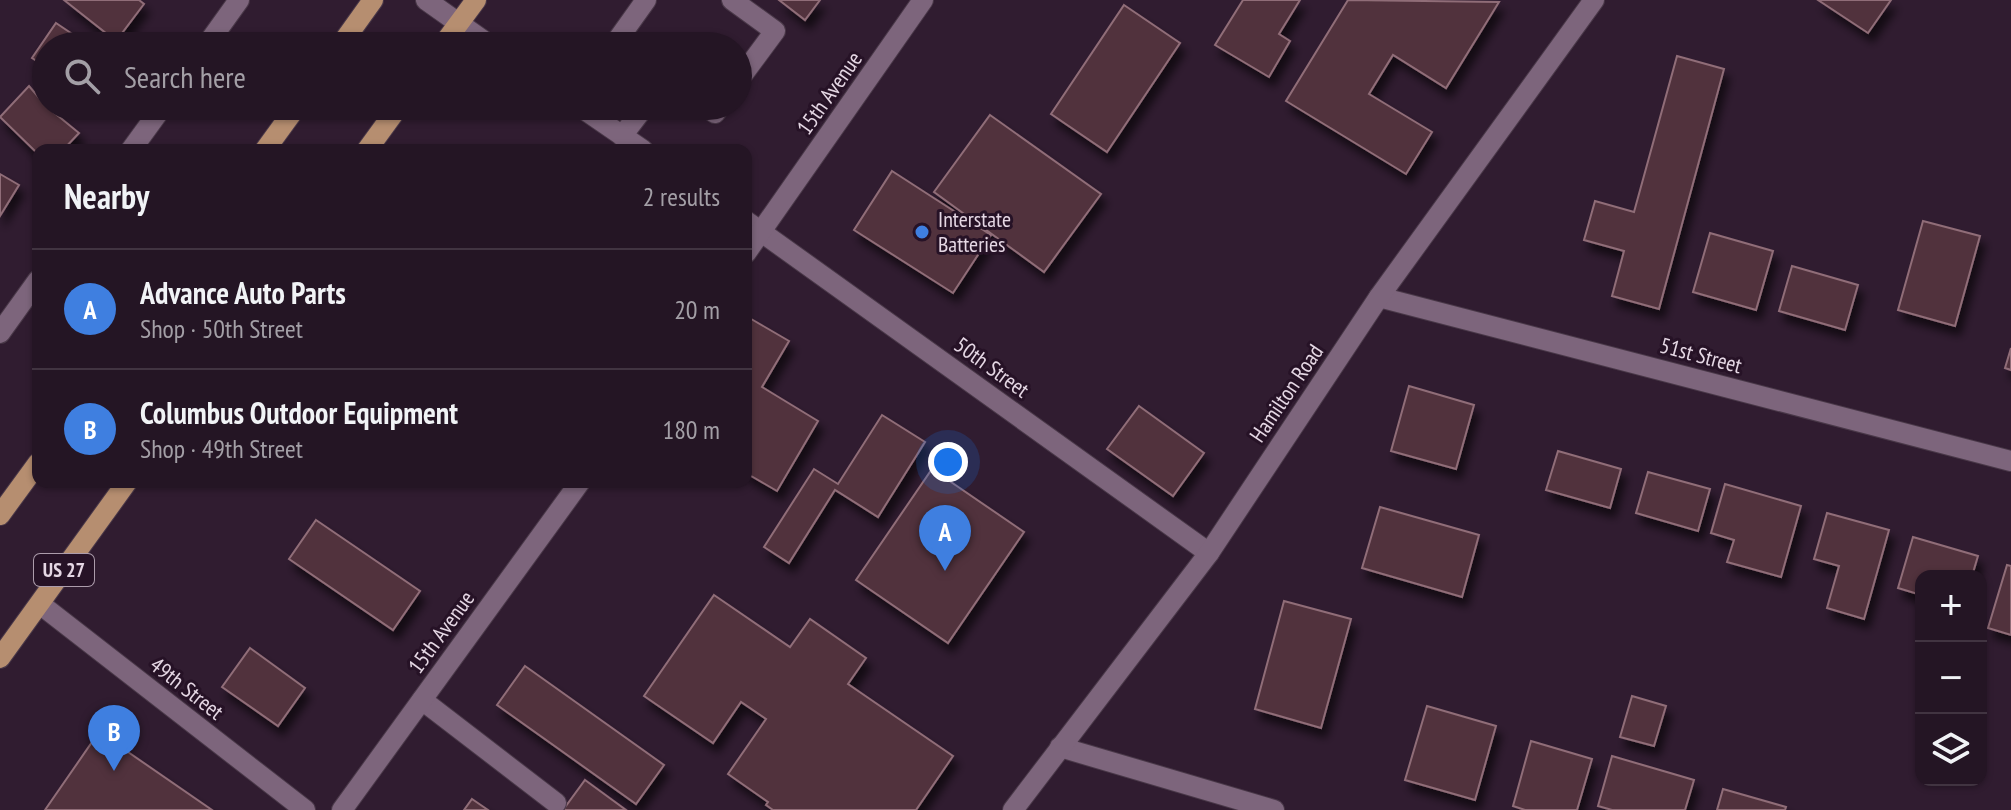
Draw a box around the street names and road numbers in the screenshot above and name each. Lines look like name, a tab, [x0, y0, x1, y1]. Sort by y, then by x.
street label: 15th Avenue	[790, 46, 868, 140]
street label: 50th Street	[949, 330, 1035, 404]
street label: 51st Street	[1657, 331, 1745, 379]
street label: Hamilton Road	[1243, 339, 1329, 447]
road number: US 27	[34, 554, 94, 586]
street label: 15th Avenue	[402, 585, 480, 679]
street label: 49th Street	[145, 651, 229, 725]

